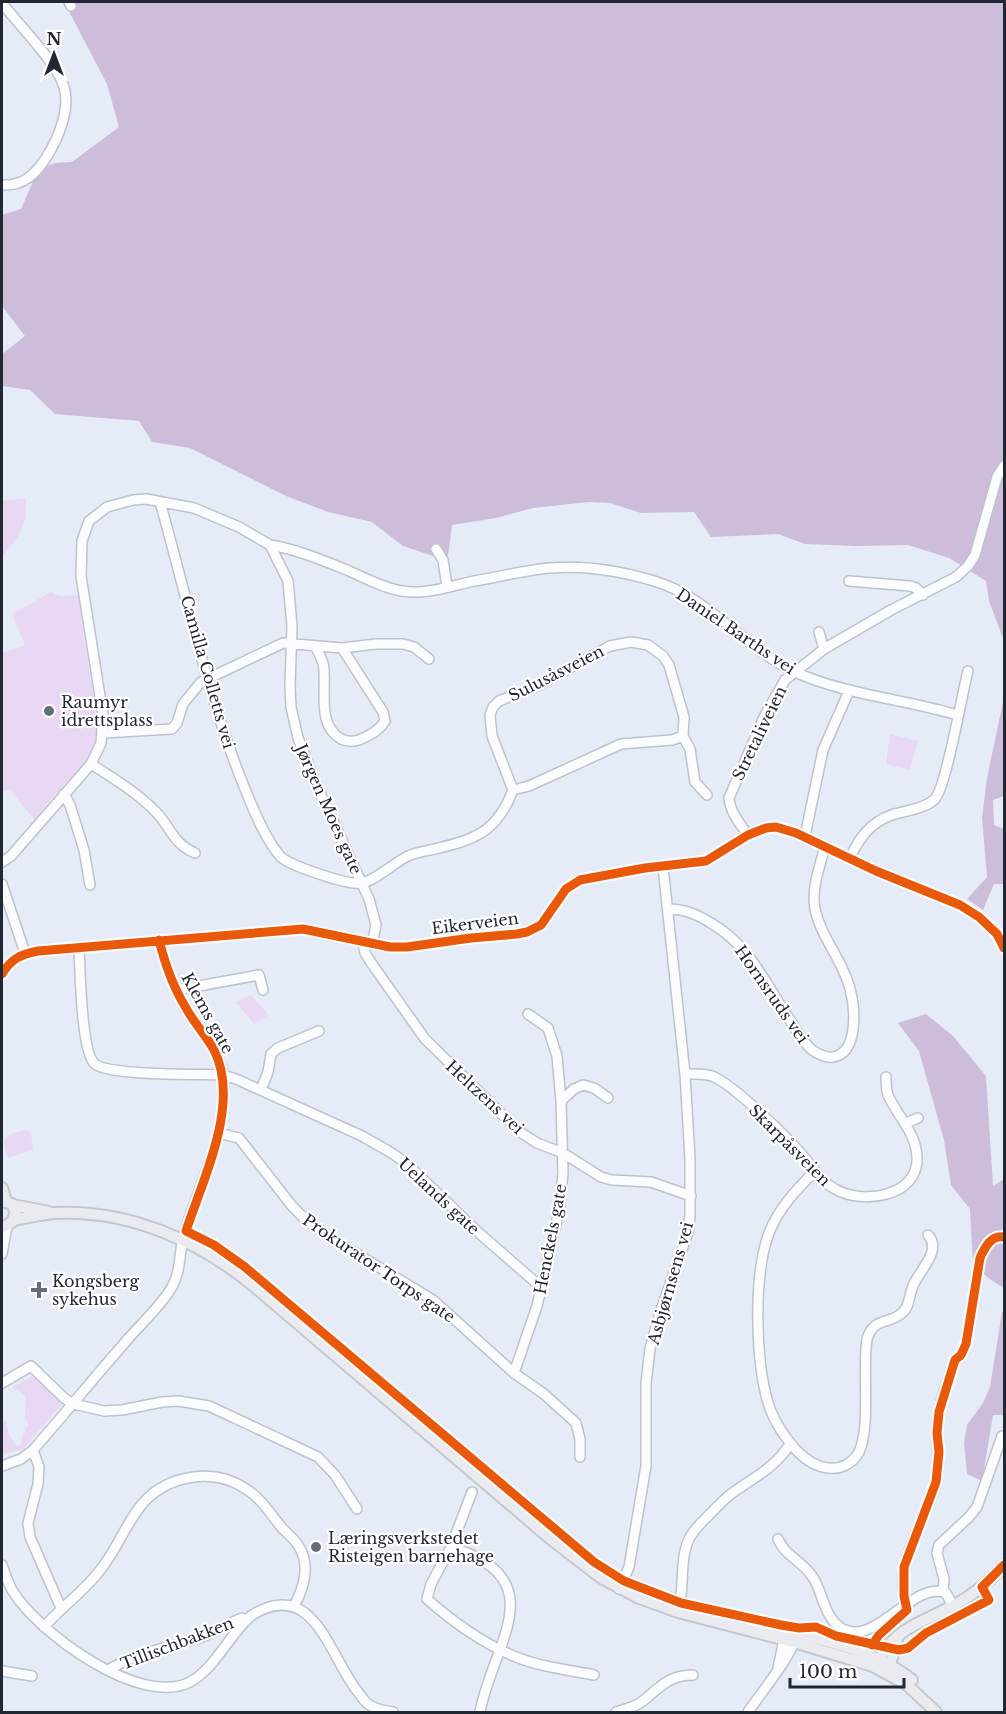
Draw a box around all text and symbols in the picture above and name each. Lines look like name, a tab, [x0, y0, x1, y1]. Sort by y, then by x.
north arrow	[24, 24, 84, 84]
text: N	[46, 29, 62, 49]
street label: Daniel Barths vei	[673, 584, 800, 679]
street label: Camilla Colletts vei	[177, 593, 240, 751]
street label: Sulusåsveien	[505, 640, 607, 706]
street label: Stretaliveien	[728, 682, 790, 784]
place label: Raumyr idrettsplass	[61, 692, 153, 730]
marker: Raumyr idrettsplass	[42, 704, 56, 718]
street label: Jørgen Moes gate	[290, 739, 367, 877]
street label: Eikerveien	[430, 908, 520, 938]
street label: Hornsruds vei	[731, 941, 814, 1047]
street label: Klems gate	[178, 969, 238, 1057]
street label: Heltzens vei	[442, 1056, 529, 1139]
street label: Skarpåsveien	[745, 1100, 835, 1190]
street label: Uelands gate	[394, 1153, 484, 1239]
street label: Henckels gate	[529, 1182, 571, 1296]
street label: Prokurator Torps gate	[299, 1210, 459, 1326]
street label: Asbjørnsens vei	[643, 1219, 697, 1348]
place label: Kongsberg sykehus	[52, 1271, 140, 1309]
marker: Kongsberg sykehus	[30, 1281, 48, 1299]
place label: Læringsverkstedet Risteigen barnehage	[328, 1528, 494, 1566]
marker: Læringsverkstedet Risteigen barnehage	[309, 1540, 323, 1554]
street label: Tillischbakken	[118, 1612, 236, 1674]
scale bar	[790, 1651, 904, 1689]
text: 100 m	[799, 1661, 857, 1683]

